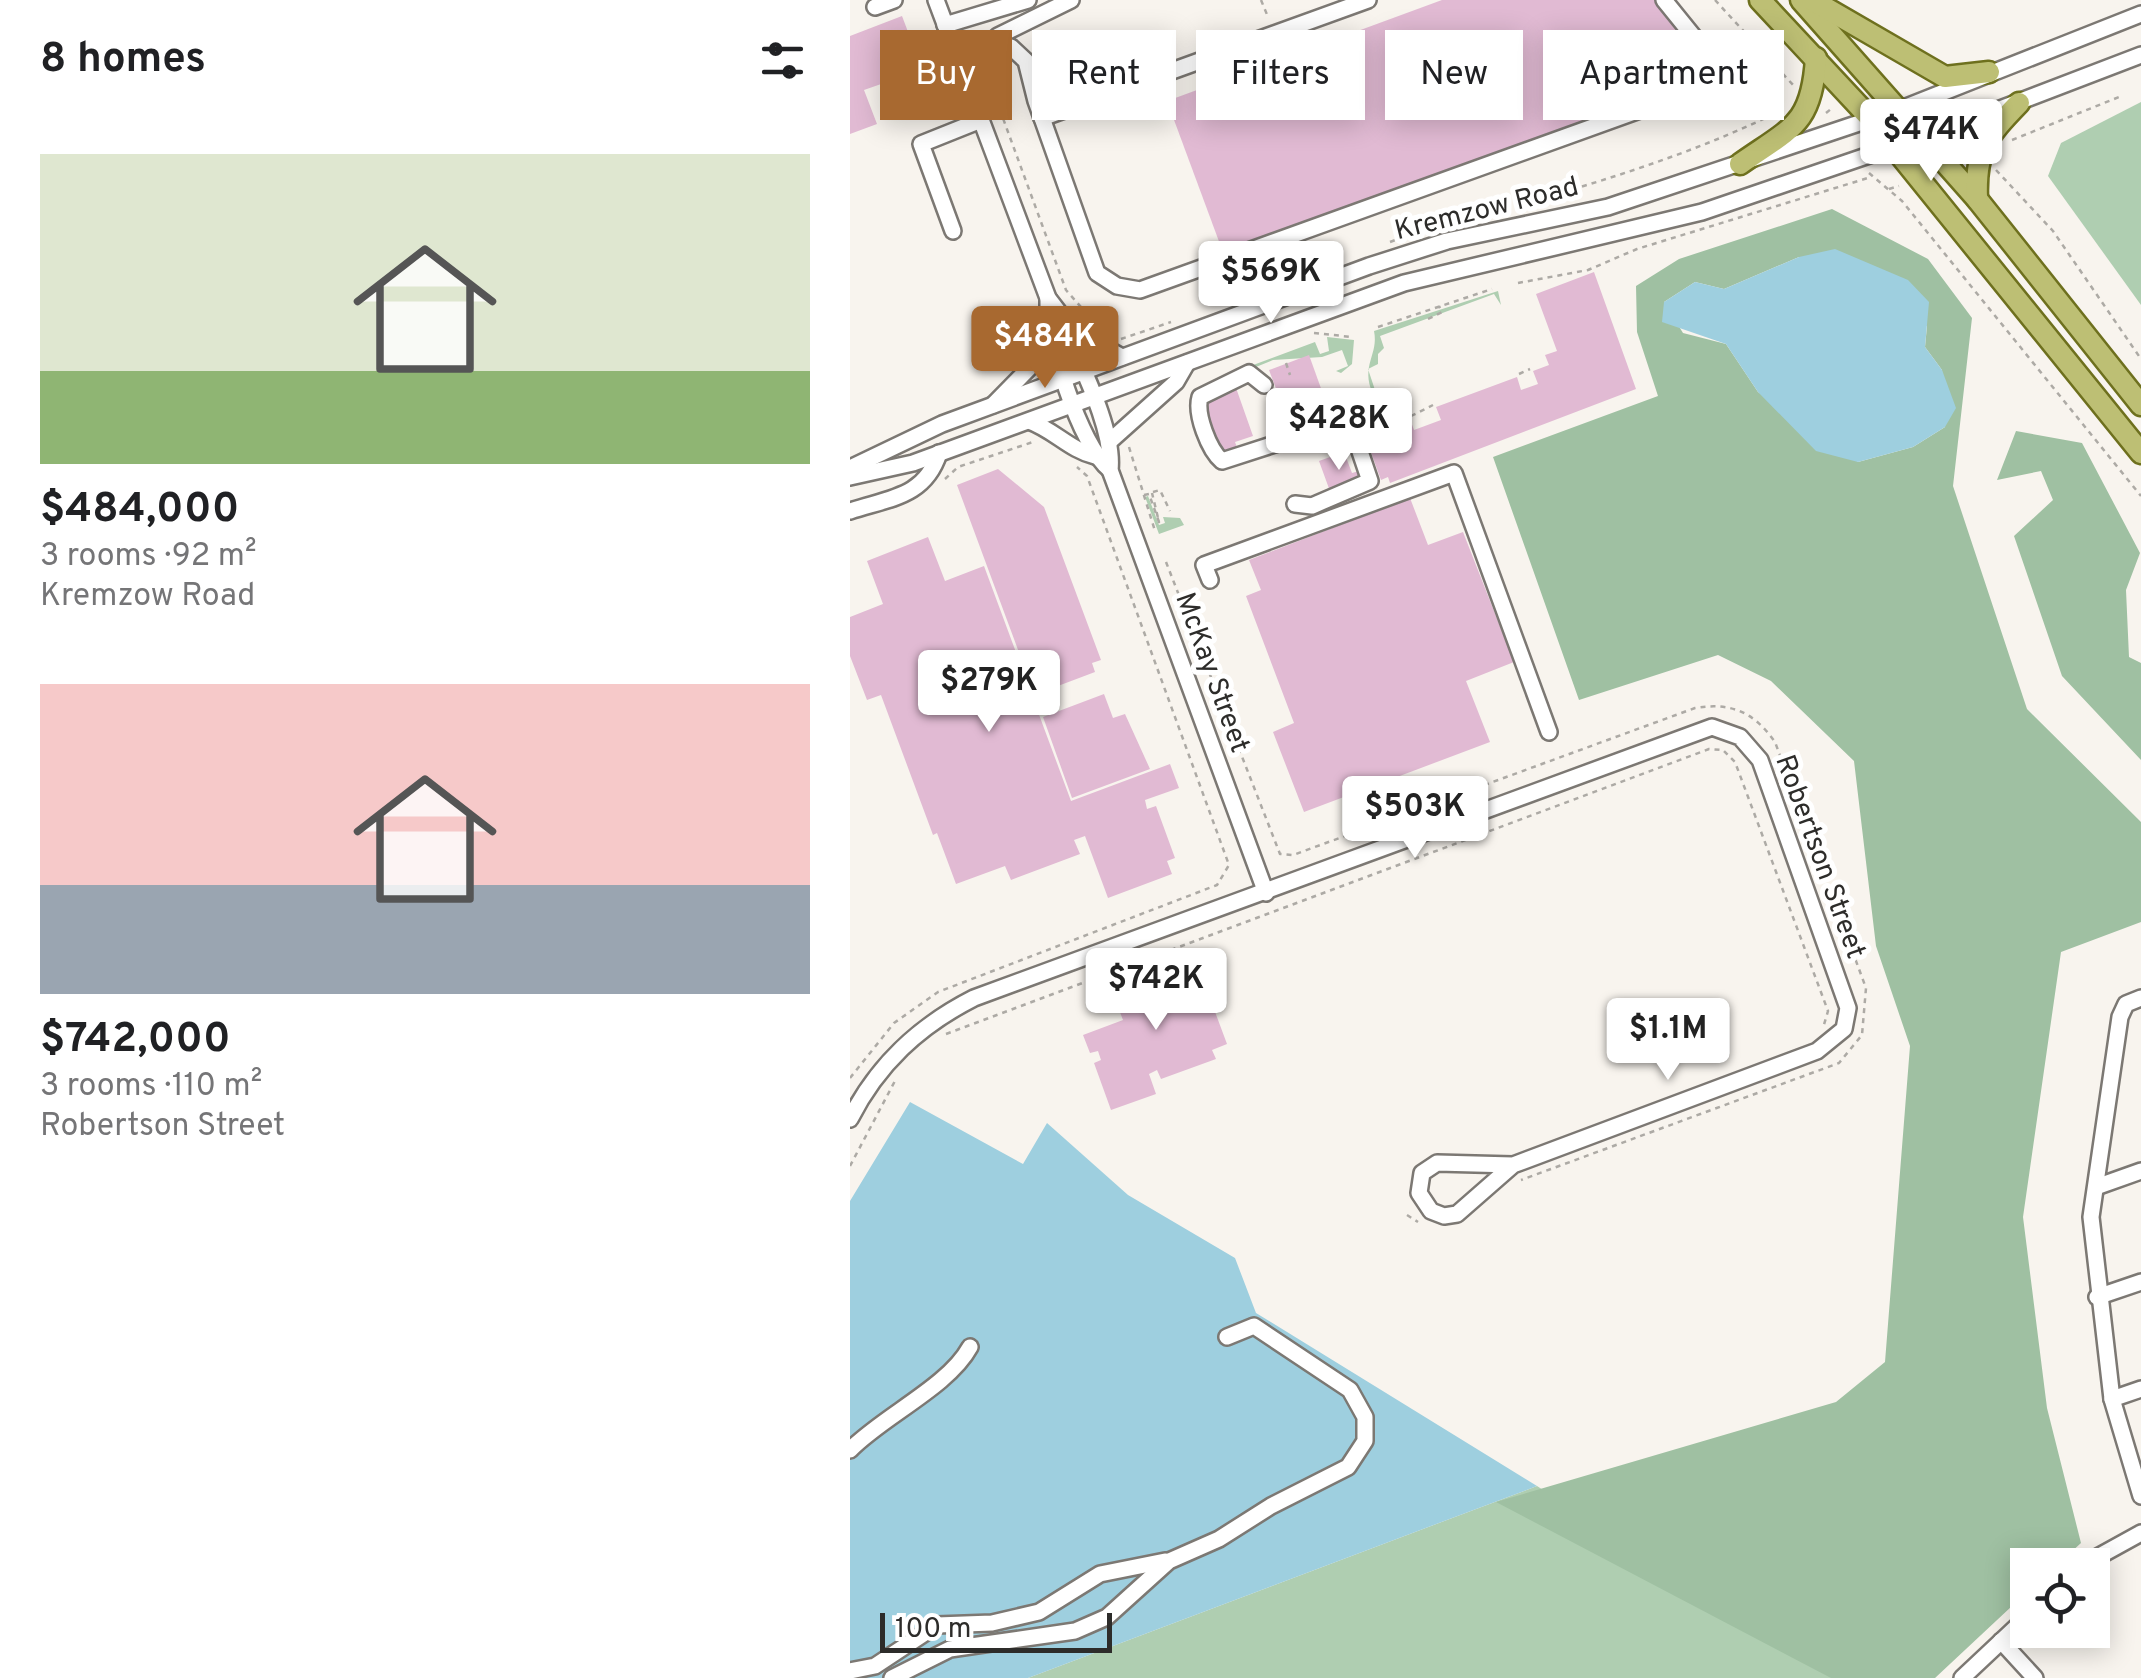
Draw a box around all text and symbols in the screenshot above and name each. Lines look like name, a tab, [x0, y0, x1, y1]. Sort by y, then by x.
chip: Buy	[880, 30, 1012, 120]
chip: Rent	[1032, 30, 1176, 120]
chip: Filters	[1196, 30, 1365, 120]
chip: New	[1385, 30, 1523, 120]
chip: Apartment	[1543, 30, 1784, 120]
icon: filters	[755, 33, 810, 88]
text: 8 homes	[40, 34, 206, 87]
pin: $474K	[1861, 99, 2001, 184]
text: $474K	[1882, 111, 1980, 151]
street label: Kremzow Road	[1391, 170, 1583, 250]
icon: home	[335, 219, 515, 399]
pin: $569K	[1201, 241, 1341, 326]
text: $569K	[1221, 253, 1321, 293]
pin: $484K	[975, 306, 1115, 391]
text: $484K	[993, 318, 1097, 358]
pin: $428K	[1269, 388, 1409, 473]
text: $428K	[1288, 400, 1390, 440]
text: $484,000	[40, 484, 239, 537]
text: 3 rooms · 92 m²	[40, 537, 257, 577]
text: Kremzow Road	[40, 577, 255, 617]
street label: McKay Street	[1165, 588, 1257, 758]
pin: $279K	[919, 650, 1059, 735]
text: $279K	[940, 662, 1038, 702]
icon: home	[335, 749, 515, 929]
street label: Robertson Street	[1765, 750, 1873, 964]
pin: $503K	[1345, 776, 1485, 861]
text: $503K	[1364, 788, 1466, 828]
pin: $742K	[1086, 948, 1226, 1033]
text: $742K	[1108, 960, 1204, 1000]
pin: $1.1M	[1598, 998, 1738, 1083]
text: $1.1M	[1629, 1010, 1707, 1050]
text: $742,000	[40, 1014, 231, 1067]
text: 3 rooms · 110 m²	[40, 1067, 262, 1107]
text: Robertson Street	[40, 1107, 285, 1147]
map controls	[2010, 1548, 2110, 1648]
button: locate	[2010, 1548, 2110, 1648]
scale bar	[880, 1608, 1112, 1652]
text: 100 m	[895, 1612, 971, 1648]

